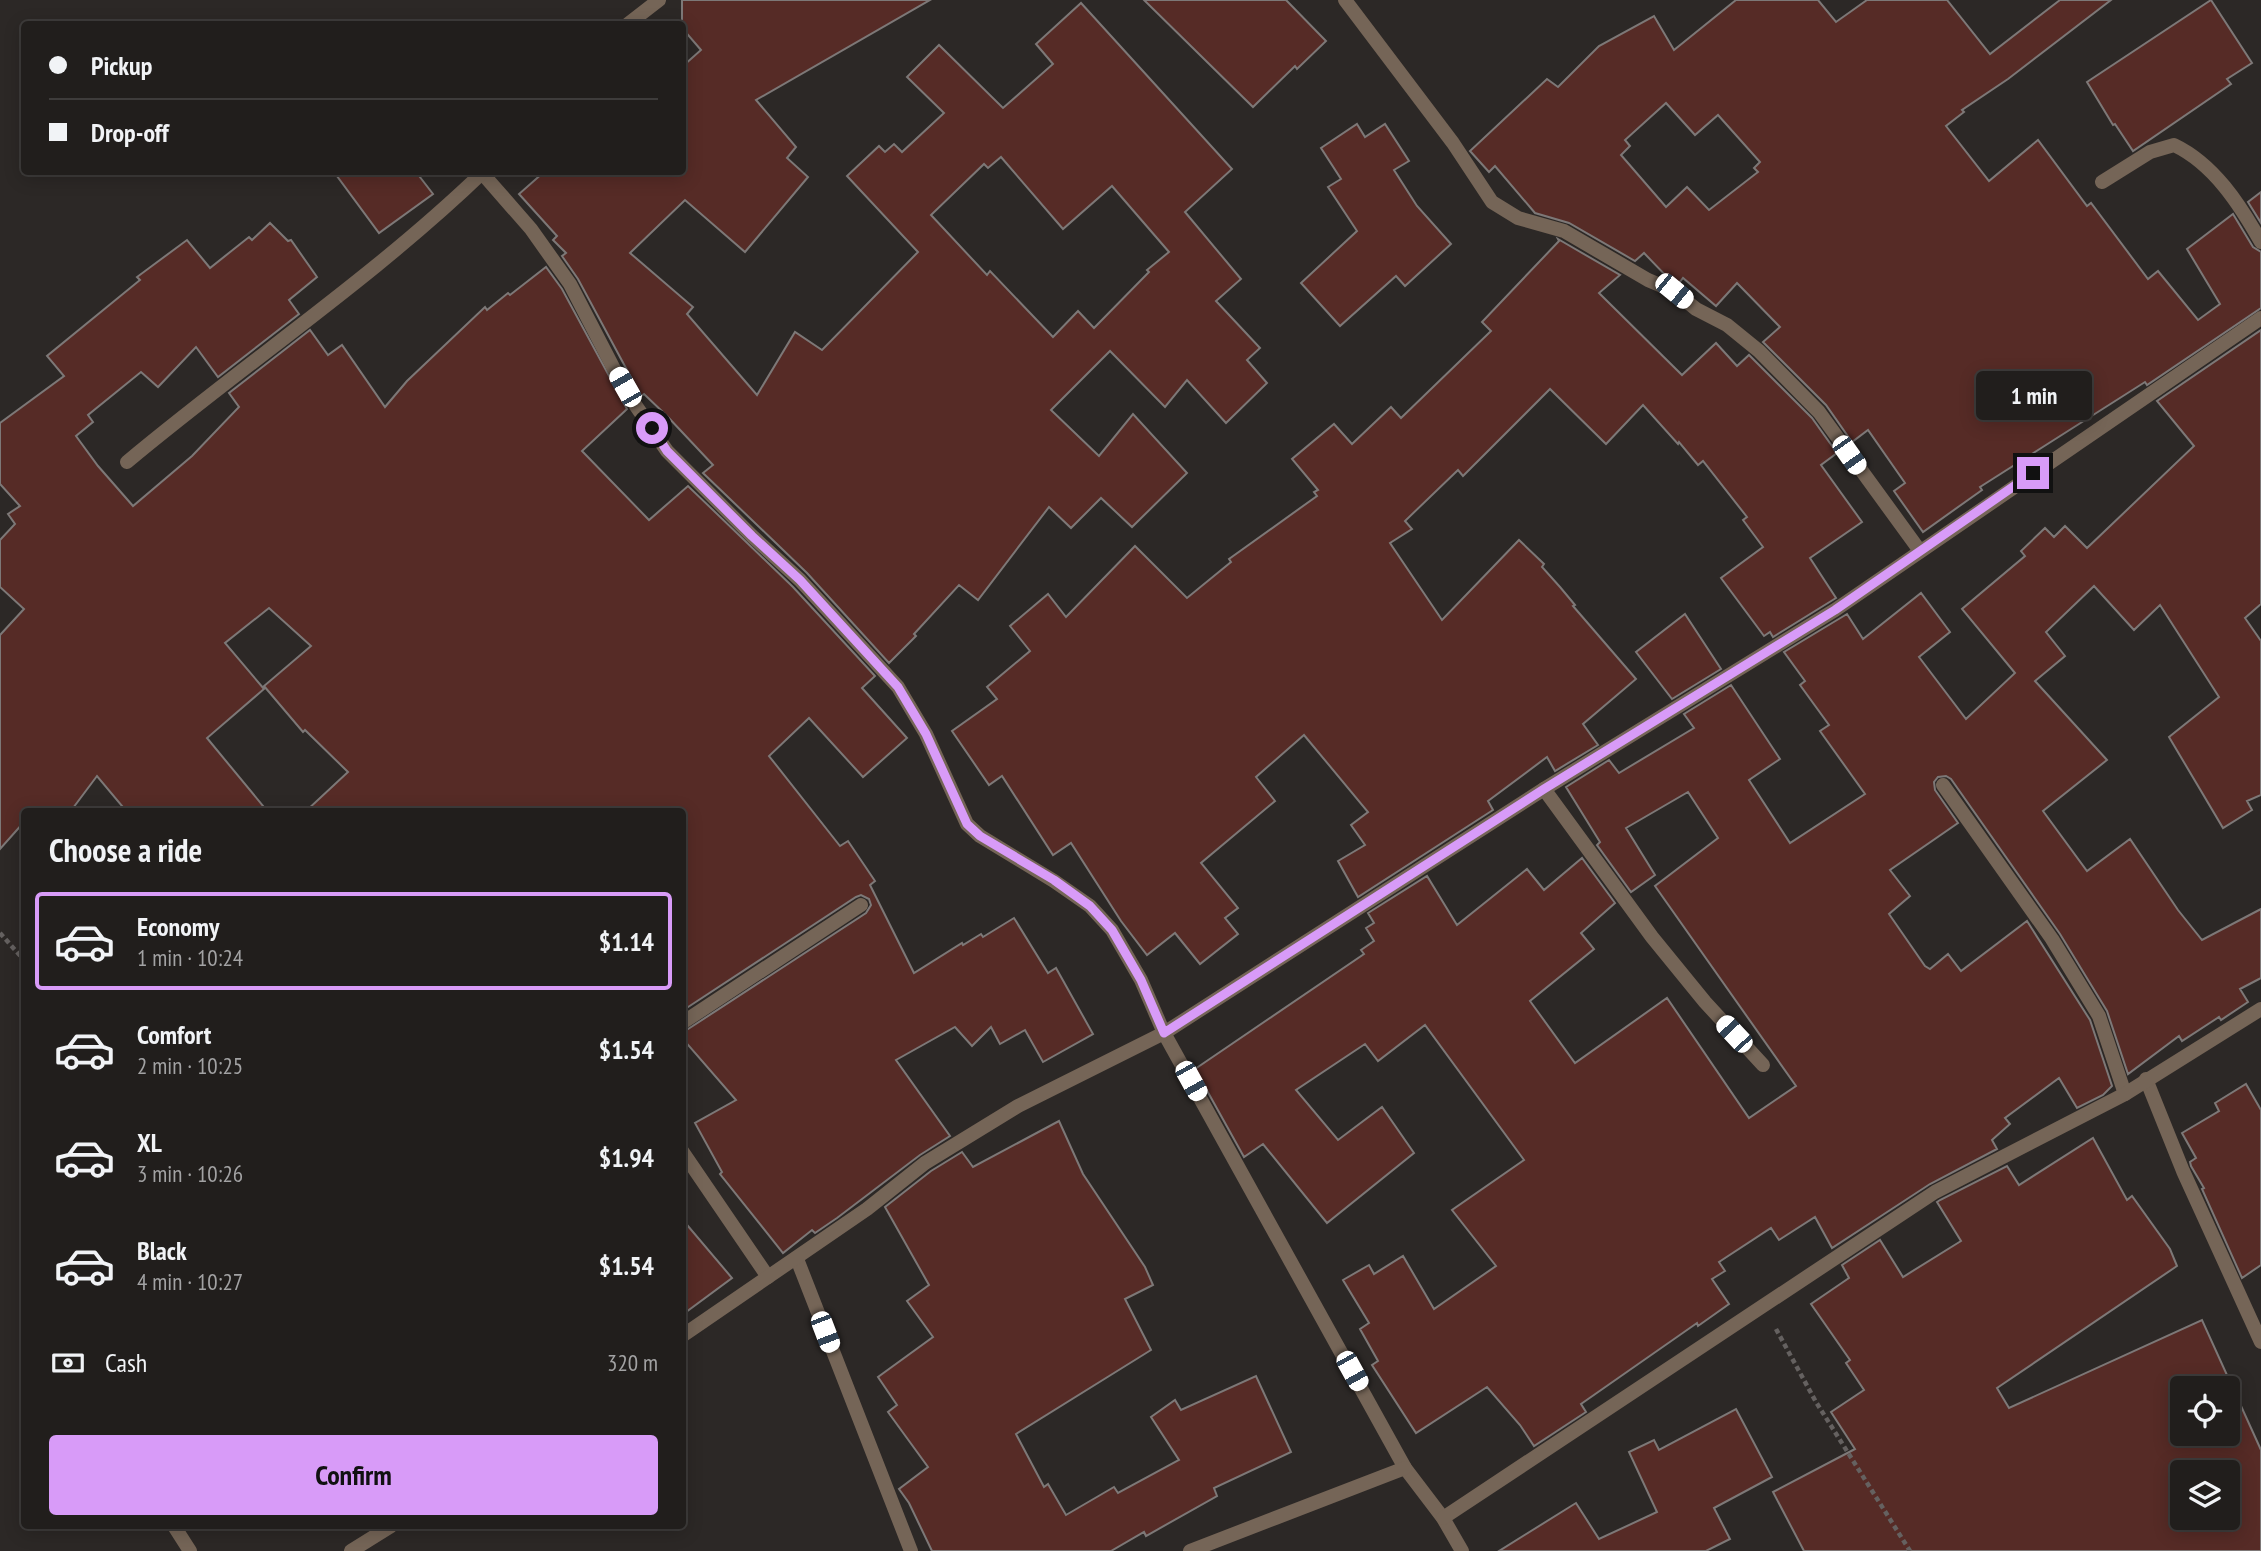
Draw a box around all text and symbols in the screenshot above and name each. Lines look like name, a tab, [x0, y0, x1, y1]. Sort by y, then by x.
text: Pickup	[91, 49, 152, 82]
text: Drop-off	[91, 116, 169, 149]
car	[1652, 270, 1697, 312]
car	[606, 364, 645, 410]
callout: 1 min	[1975, 372, 2091, 420]
text: 1 min	[2011, 381, 2057, 410]
route start	[636, 412, 668, 444]
car	[1829, 432, 1870, 478]
route end	[2017, 457, 2049, 489]
text: Choose a ride	[49, 829, 202, 871]
icon: car	[53, 910, 116, 973]
text: Economy	[137, 910, 219, 943]
text: $1.14	[599, 925, 654, 958]
text: 1 min · 10:24	[137, 943, 243, 972]
car	[1712, 1011, 1757, 1057]
icon: car	[53, 1018, 116, 1081]
text: Comfort	[137, 1018, 211, 1051]
text: $1.54	[599, 1033, 654, 1066]
text: 2 min · 10:25	[137, 1051, 243, 1080]
car	[1172, 1058, 1211, 1104]
icon: car	[53, 1126, 116, 1189]
text: XL	[137, 1126, 162, 1159]
text: $1.94	[599, 1141, 654, 1174]
text: 3 min · 10:26	[137, 1159, 243, 1188]
icon: car	[53, 1234, 116, 1297]
text: Black	[137, 1234, 187, 1267]
text: $1.54	[599, 1249, 654, 1282]
text: 4 min · 10:27	[137, 1267, 243, 1296]
car	[808, 1309, 843, 1355]
icon: cash	[49, 1344, 87, 1382]
text: Cash	[105, 1346, 147, 1379]
text: 320 m	[607, 1348, 658, 1377]
car	[1333, 1348, 1372, 1394]
map controls	[2170, 1376, 2240, 1530]
button: locate	[2170, 1376, 2240, 1446]
button: Confirm	[49, 1435, 658, 1515]
button: layers	[2170, 1460, 2240, 1530]

